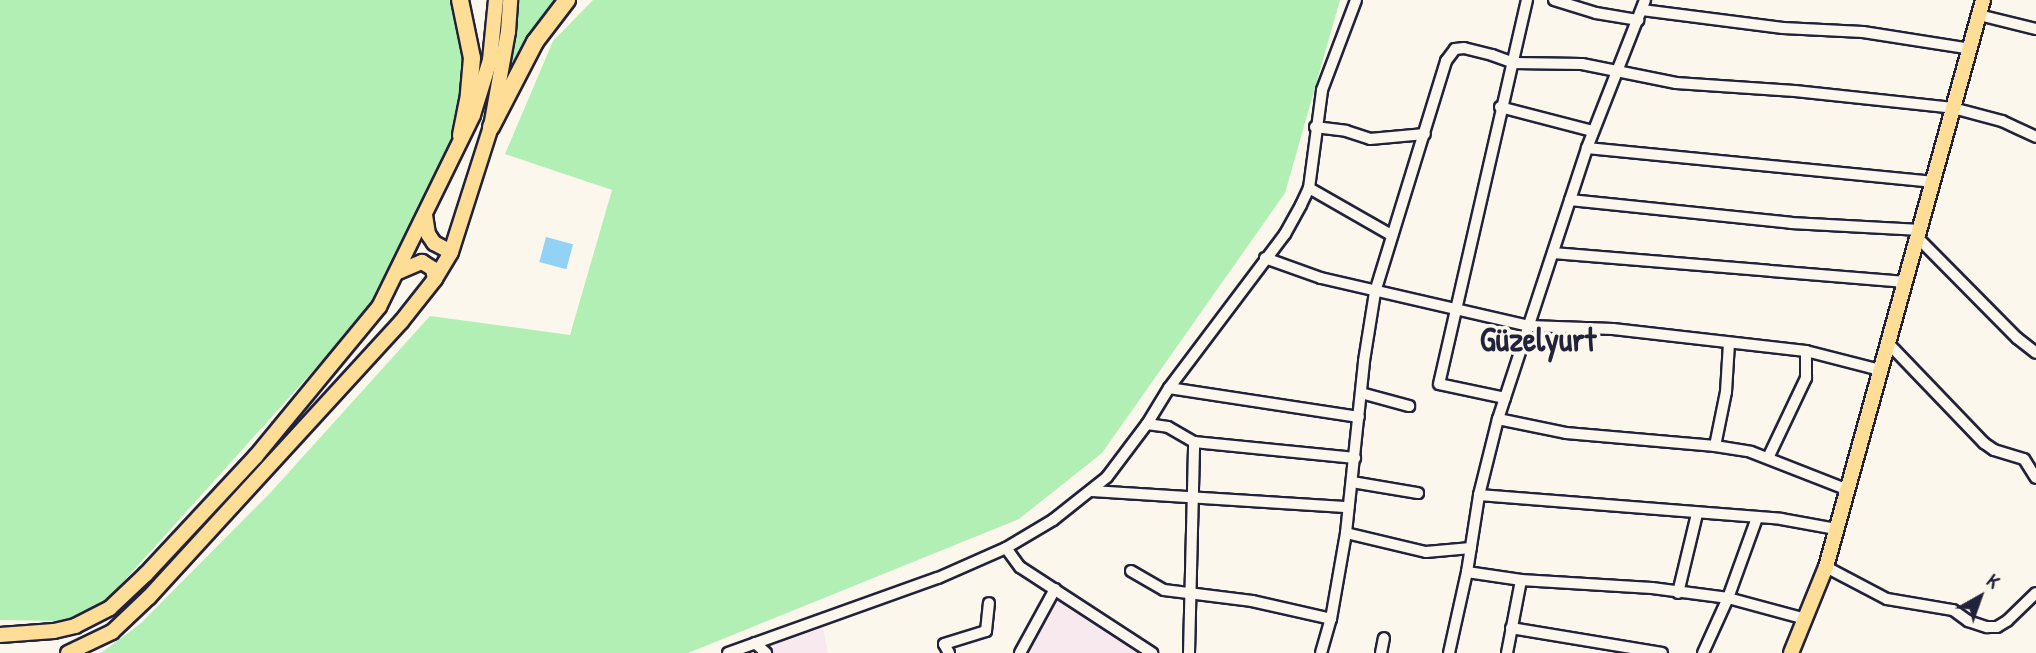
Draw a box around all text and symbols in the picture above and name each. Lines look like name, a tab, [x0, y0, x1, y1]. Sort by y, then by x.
district label: Güzelyurt	[1480, 320, 1596, 360]
north arrow	[1945, 562, 2015, 632]
text: K	[1981, 568, 2006, 594]

